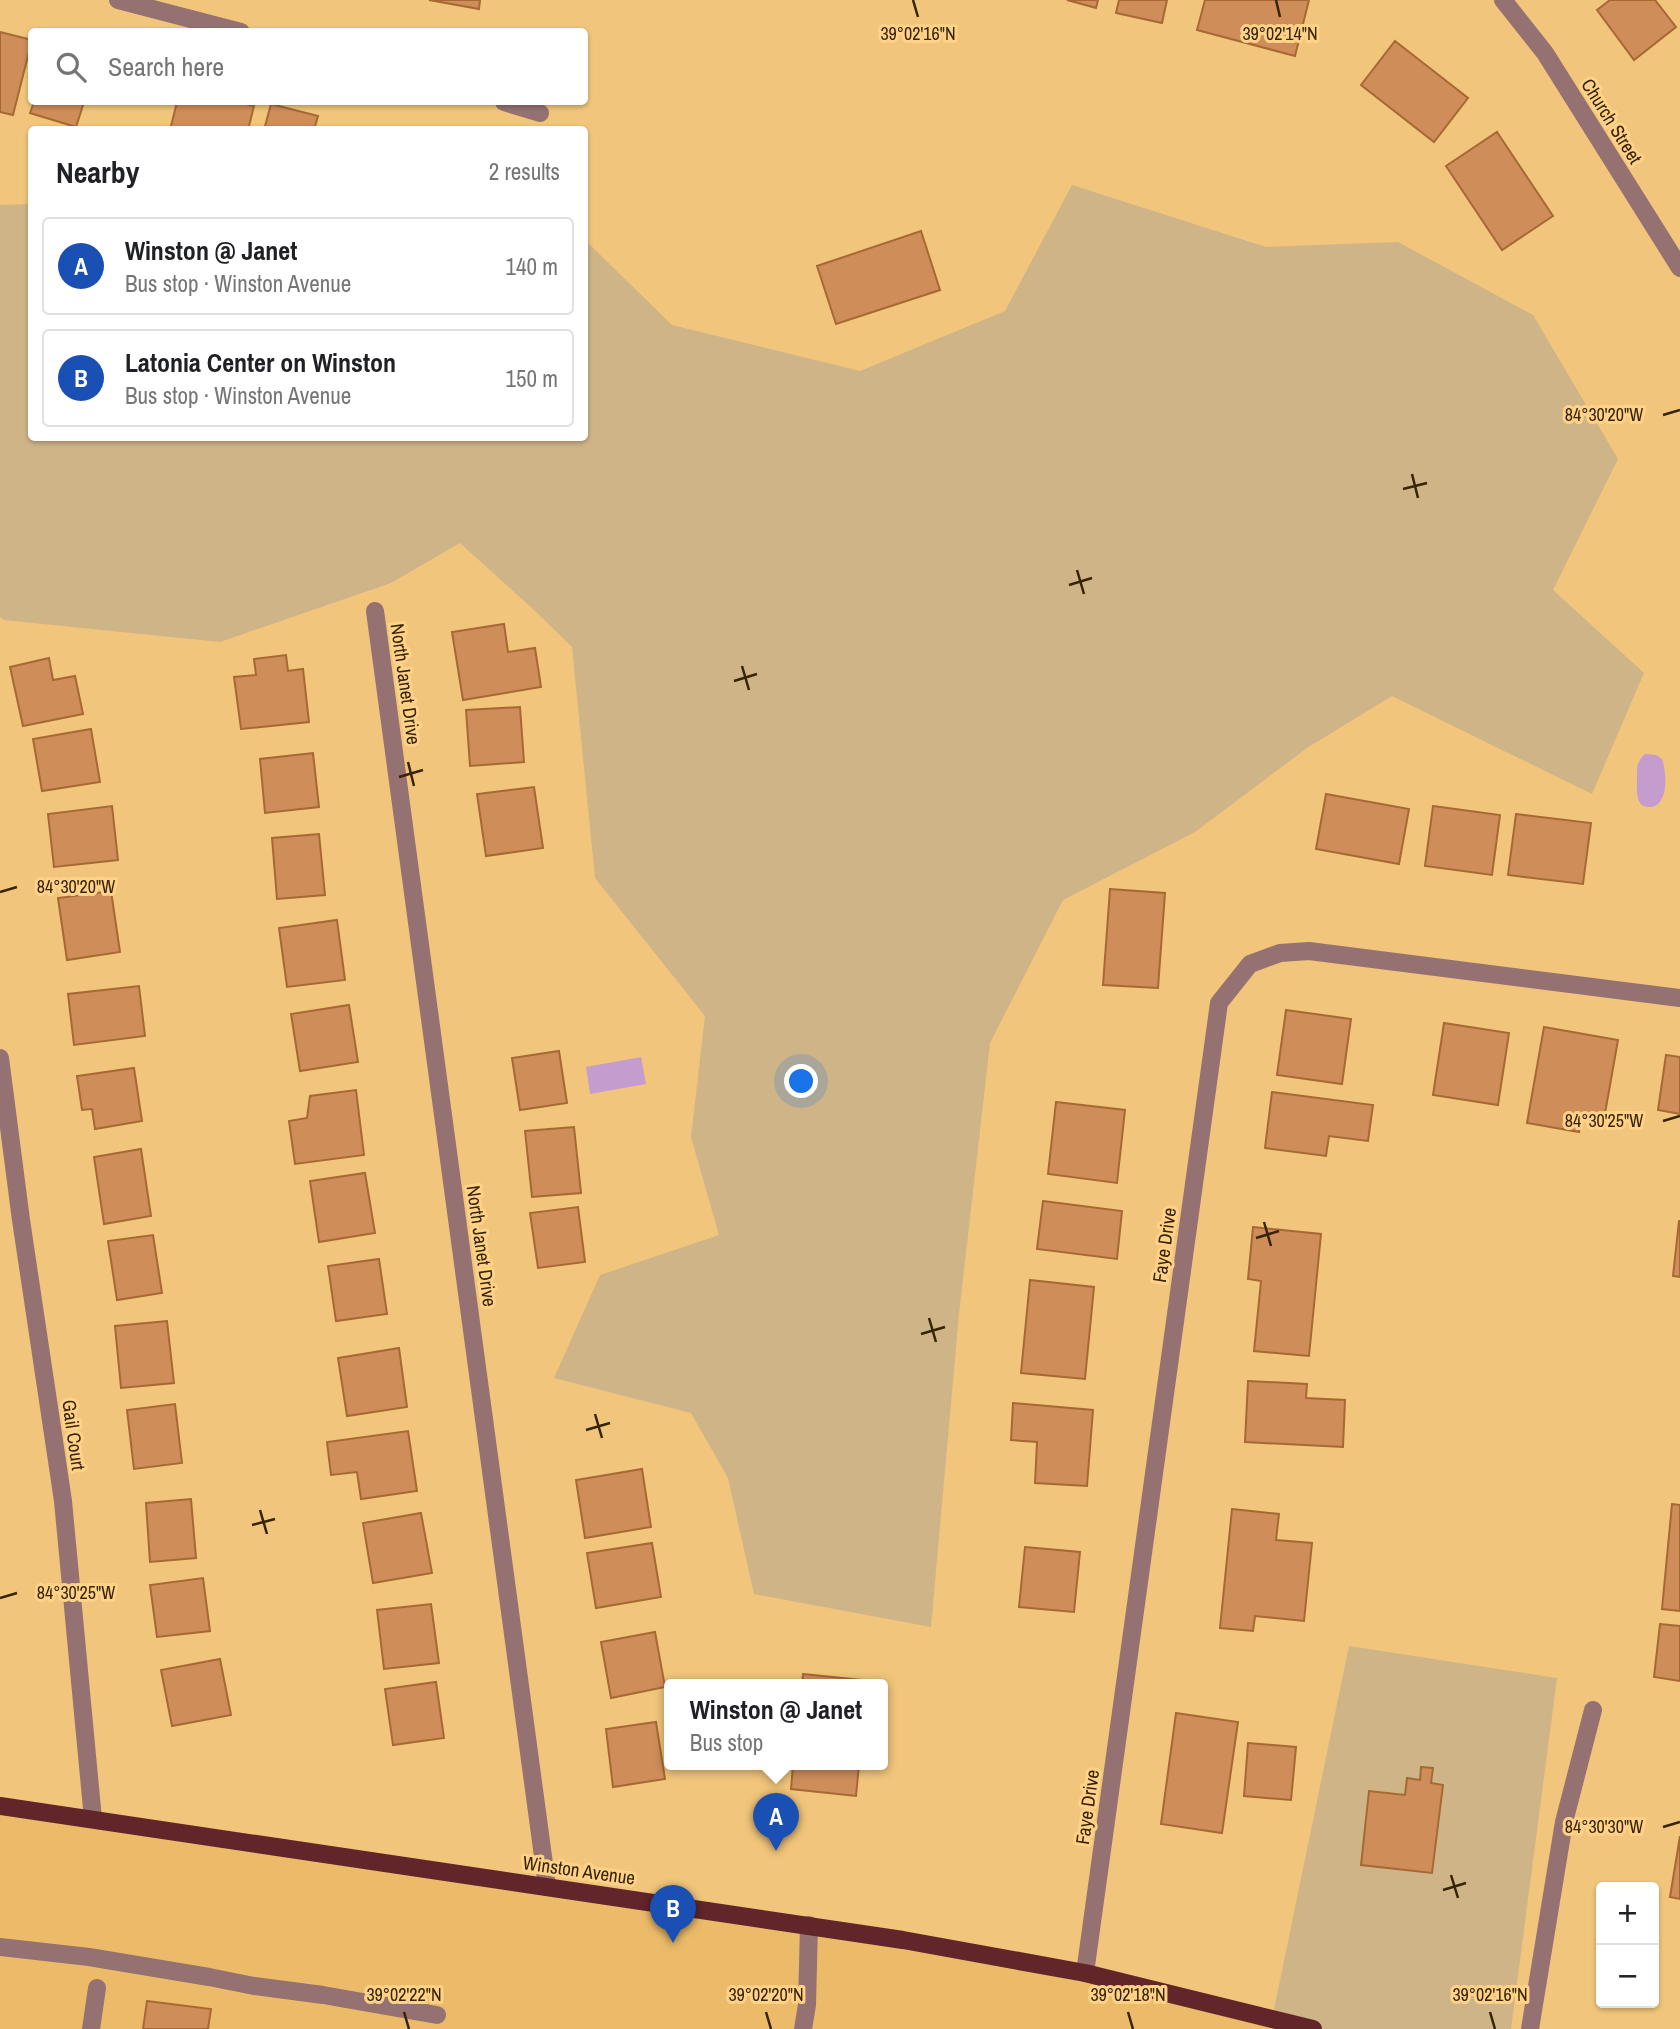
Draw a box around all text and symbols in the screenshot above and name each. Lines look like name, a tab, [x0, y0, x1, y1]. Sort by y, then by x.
text: 39°02'16"N	[880, 21, 956, 46]
text: 39°02'14"N	[1242, 21, 1318, 46]
search box	[28, 28, 588, 105]
icon: search	[52, 48, 90, 86]
text: Search here	[108, 49, 224, 84]
street label: Church Street	[1576, 73, 1649, 169]
text: Nearby	[56, 152, 139, 192]
text: 2 results	[489, 156, 560, 187]
text: Winston @ Janet	[125, 233, 297, 268]
text: A	[74, 251, 88, 282]
text: 140 m	[506, 251, 558, 282]
text: Bus stop · Winston Avenue	[125, 268, 351, 299]
text: Latonia Center on Winston	[125, 345, 396, 380]
text: B	[74, 363, 88, 394]
text: 150 m	[506, 363, 558, 394]
text: Bus stop · Winston Avenue	[125, 380, 351, 411]
text: 84°30'20"W	[1565, 402, 1643, 427]
street label: North Janet Drive	[385, 622, 427, 746]
text: 84°30'20"W	[37, 874, 115, 899]
your location	[784, 1064, 818, 1098]
text: 84°30'25"W	[1565, 1108, 1643, 1133]
street label: North Janet Drive	[461, 1184, 503, 1308]
street label: Faye Drive	[1146, 1206, 1182, 1284]
street label: Gail Court	[56, 1398, 92, 1473]
text: 84°30'25"W	[37, 1580, 115, 1605]
popup	[664, 1679, 888, 1770]
text: Winston @ Janet	[690, 1692, 862, 1727]
text: Bus stop	[690, 1727, 763, 1758]
street label: Faye Drive	[1069, 1768, 1105, 1846]
pin: A	[753, 1793, 799, 1851]
text: 84°30'30"W	[1565, 1814, 1643, 1839]
street label: Winston Avenue	[521, 1849, 637, 1891]
map controls	[1596, 1882, 1659, 2008]
button: +	[1596, 1882, 1659, 1945]
pin: B	[650, 1885, 696, 1943]
button: −	[1596, 1945, 1659, 2008]
text: 39°02'22"N	[366, 1982, 442, 2007]
text: 39°02'20"N	[728, 1982, 804, 2007]
text: 39°02'18"N	[1090, 1982, 1166, 2007]
text: 39°02'16"N	[1452, 1982, 1528, 2007]

